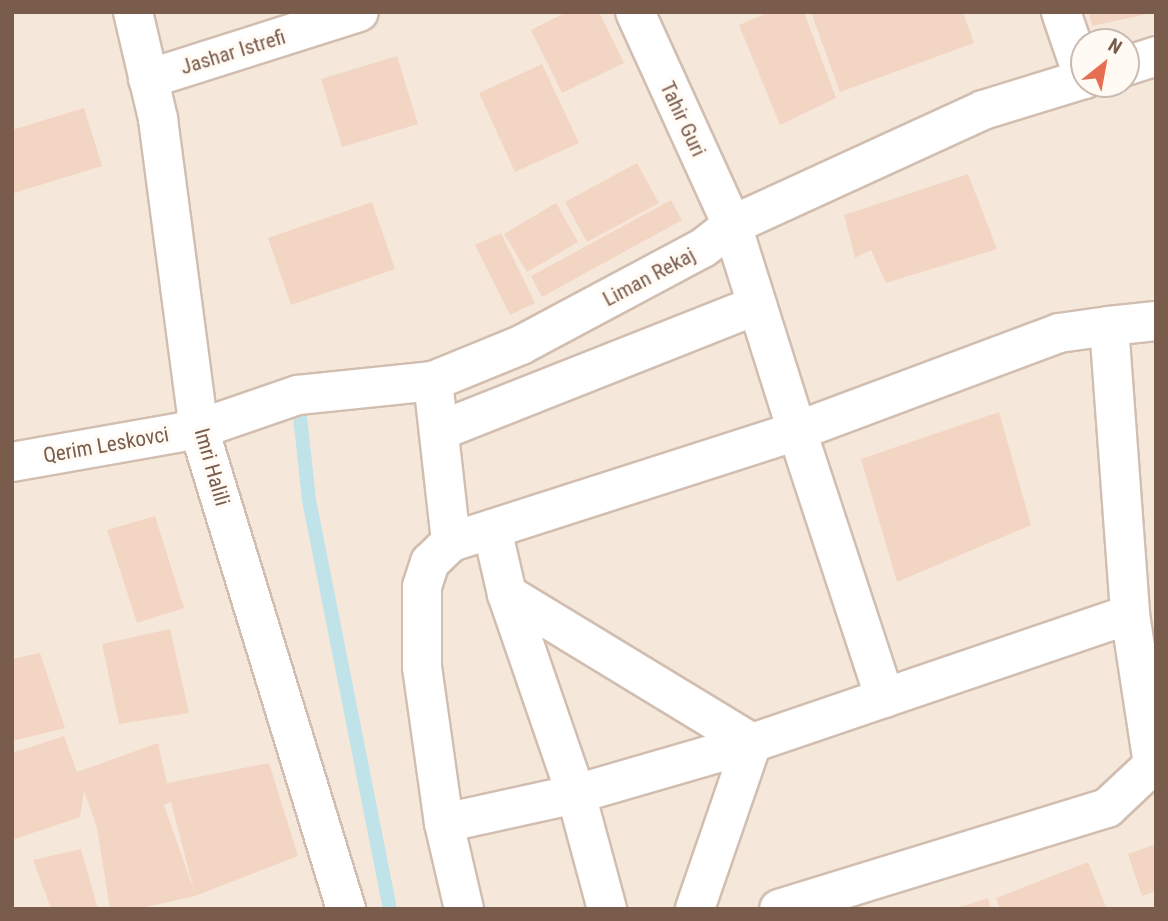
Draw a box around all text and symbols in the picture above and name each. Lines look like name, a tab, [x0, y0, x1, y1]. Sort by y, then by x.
street label: Jashar Istrefi	[177, 24, 289, 80]
north arrow	[1070, 28, 1140, 98]
text: N	[1104, 33, 1126, 59]
street label: Tahir Guri	[655, 78, 711, 160]
street label: Liman Rekaj	[599, 242, 699, 312]
street label: Qerim Leskovci	[41, 422, 171, 468]
street label: Imri Halili	[189, 425, 235, 509]

